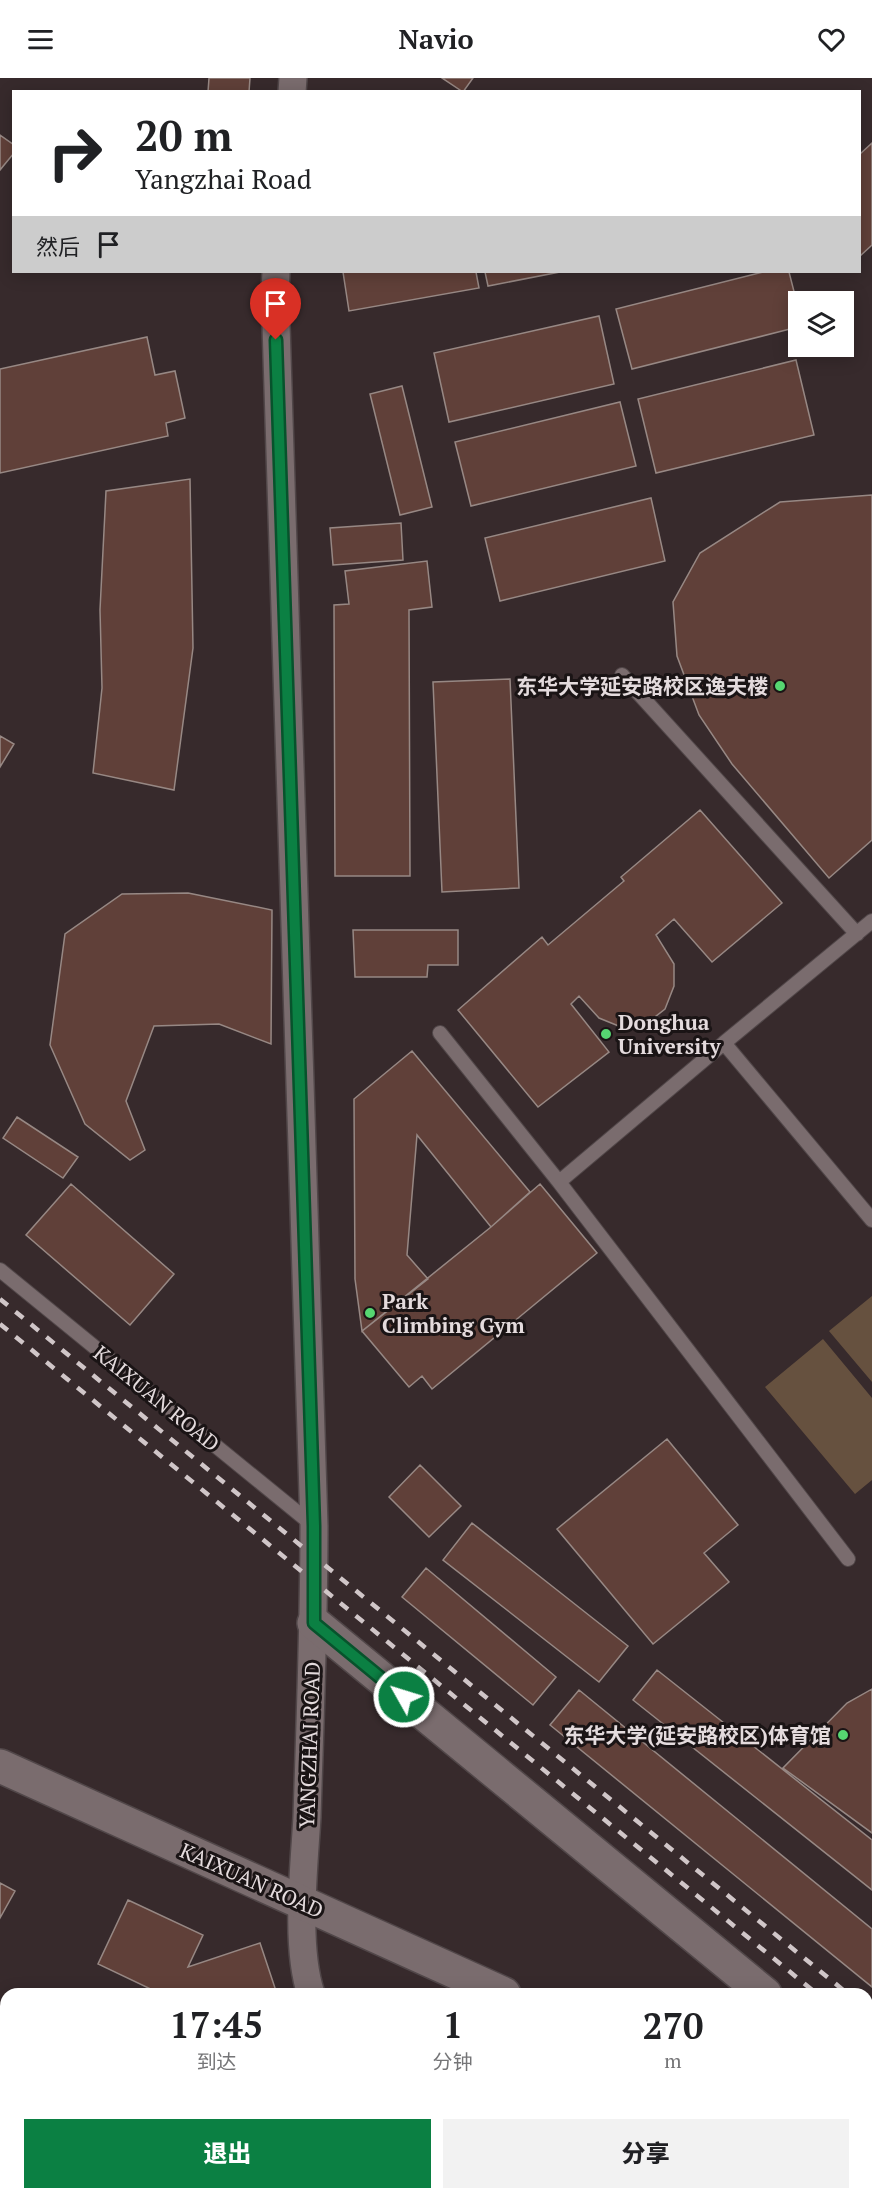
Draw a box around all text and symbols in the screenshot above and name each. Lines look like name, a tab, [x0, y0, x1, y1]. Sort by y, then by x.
text: Navio	[398, 21, 474, 57]
icon: menu	[24, 23, 57, 56]
icon: heart	[815, 23, 848, 56]
text: 20 m	[135, 107, 233, 163]
icon: right	[36, 114, 114, 192]
text: Yangzhai Road	[135, 161, 312, 197]
icon: arrive	[92, 228, 125, 261]
text: 然后	[36, 232, 80, 261]
pin	[250, 278, 301, 340]
icon: arrive	[259, 287, 292, 320]
map controls	[788, 291, 854, 357]
button: layers	[788, 291, 854, 357]
place label: 东华大学延安路校区逸夫楼	[516, 672, 768, 700]
marker: 东华大学延安路校区逸夫楼	[773, 679, 787, 693]
place label: Donghua University	[618, 1008, 722, 1060]
marker: Donghua University	[599, 1027, 613, 1041]
place label: Park Climbing Gym	[382, 1287, 525, 1339]
marker: Park Climbing Gym	[363, 1306, 377, 1320]
street label: KAIXUAN ROAD	[88, 1339, 226, 1457]
street label: YANGZHAI ROAD	[292, 1661, 326, 1829]
position arrow	[372, 1665, 436, 1729]
place label: 东华大学(延安路校区)体育馆	[563, 1721, 831, 1749]
marker: 东华大学(延安路校区)体育馆	[836, 1728, 850, 1742]
street label: KAIXUAN ROAD	[176, 1836, 328, 1924]
text: 17:45	[170, 2001, 263, 2048]
text: 1	[443, 2001, 463, 2048]
text: 270	[642, 2002, 703, 2049]
text: m	[664, 2047, 682, 2074]
text: 到达	[196, 2048, 236, 2075]
text: 分钟	[433, 2048, 473, 2075]
button: 退出	[24, 2119, 431, 2188]
button: 分享	[443, 2119, 849, 2188]

